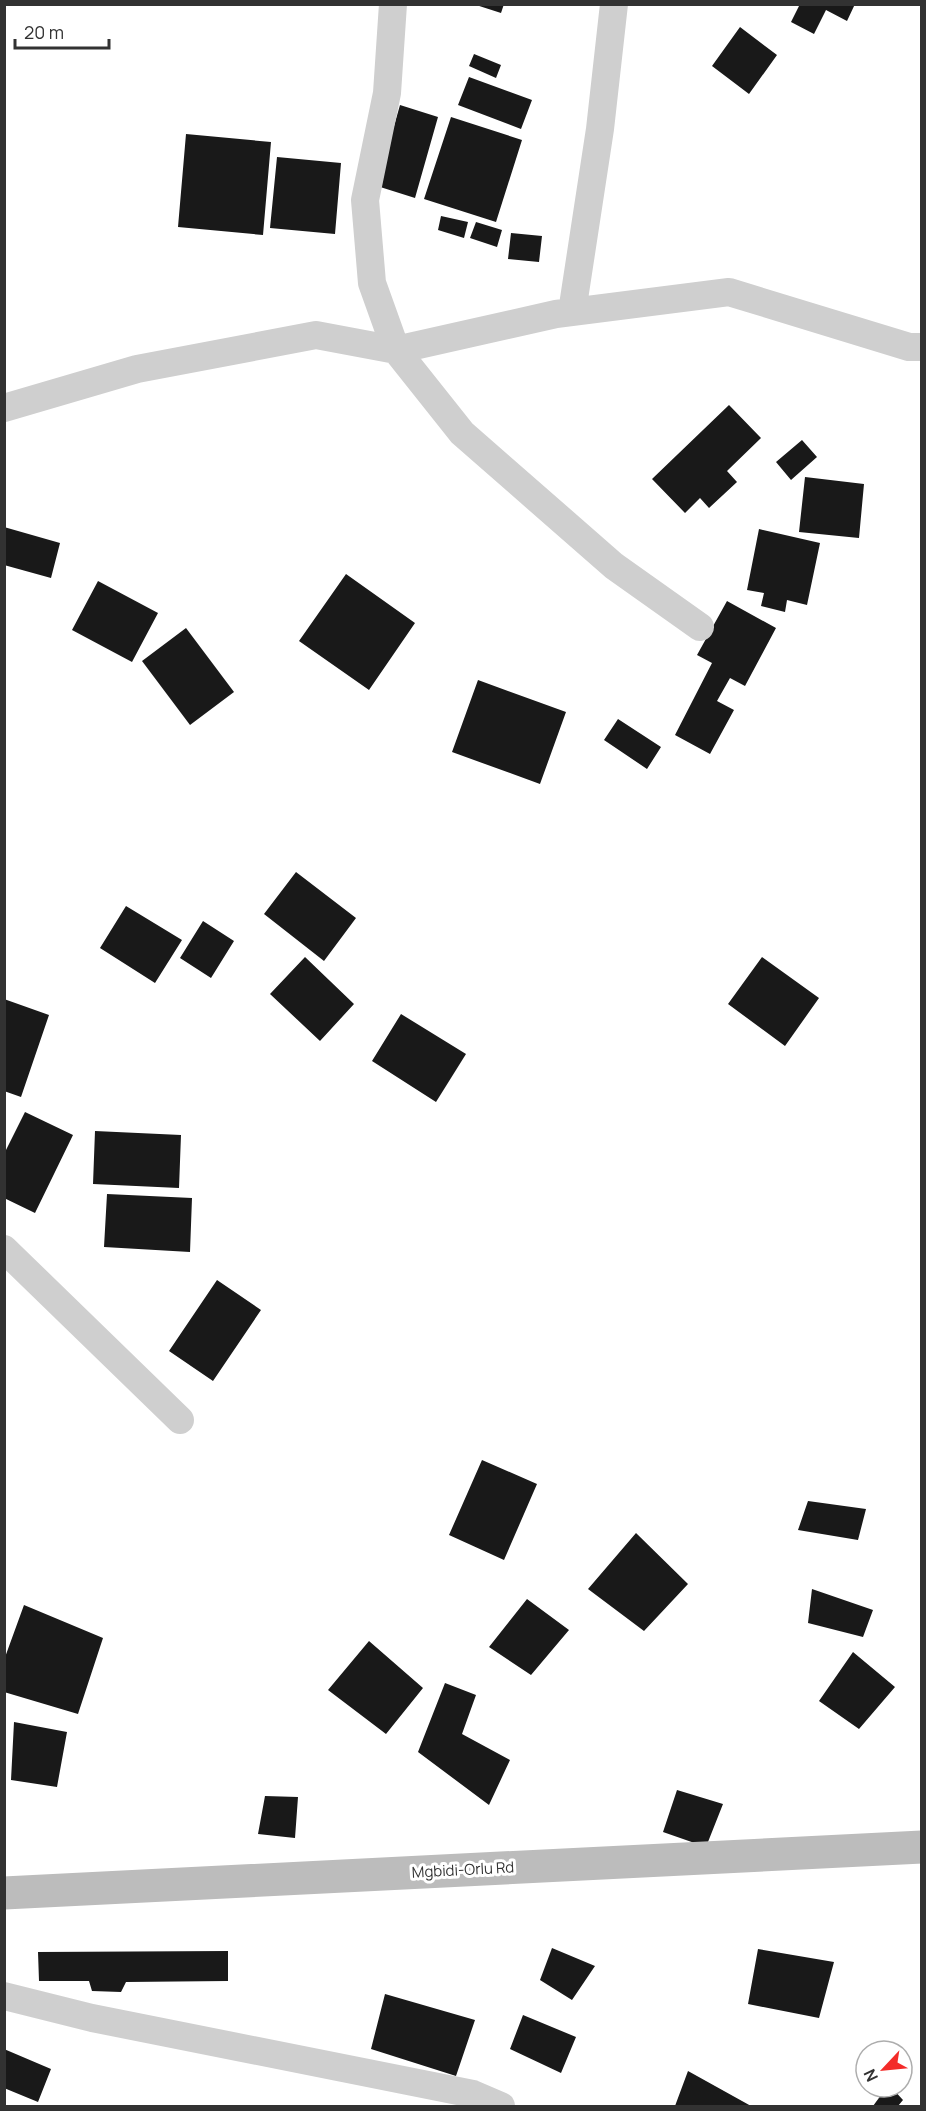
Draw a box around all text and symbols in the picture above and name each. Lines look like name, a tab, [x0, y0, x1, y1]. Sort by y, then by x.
scale bar	[15, 12, 110, 50]
text: 20 m	[24, 20, 64, 44]
street label: Mgbidi-Orlu Rd	[411, 1856, 515, 1883]
north arrow	[854, 2039, 914, 2099]
text: N	[858, 2066, 883, 2086]

